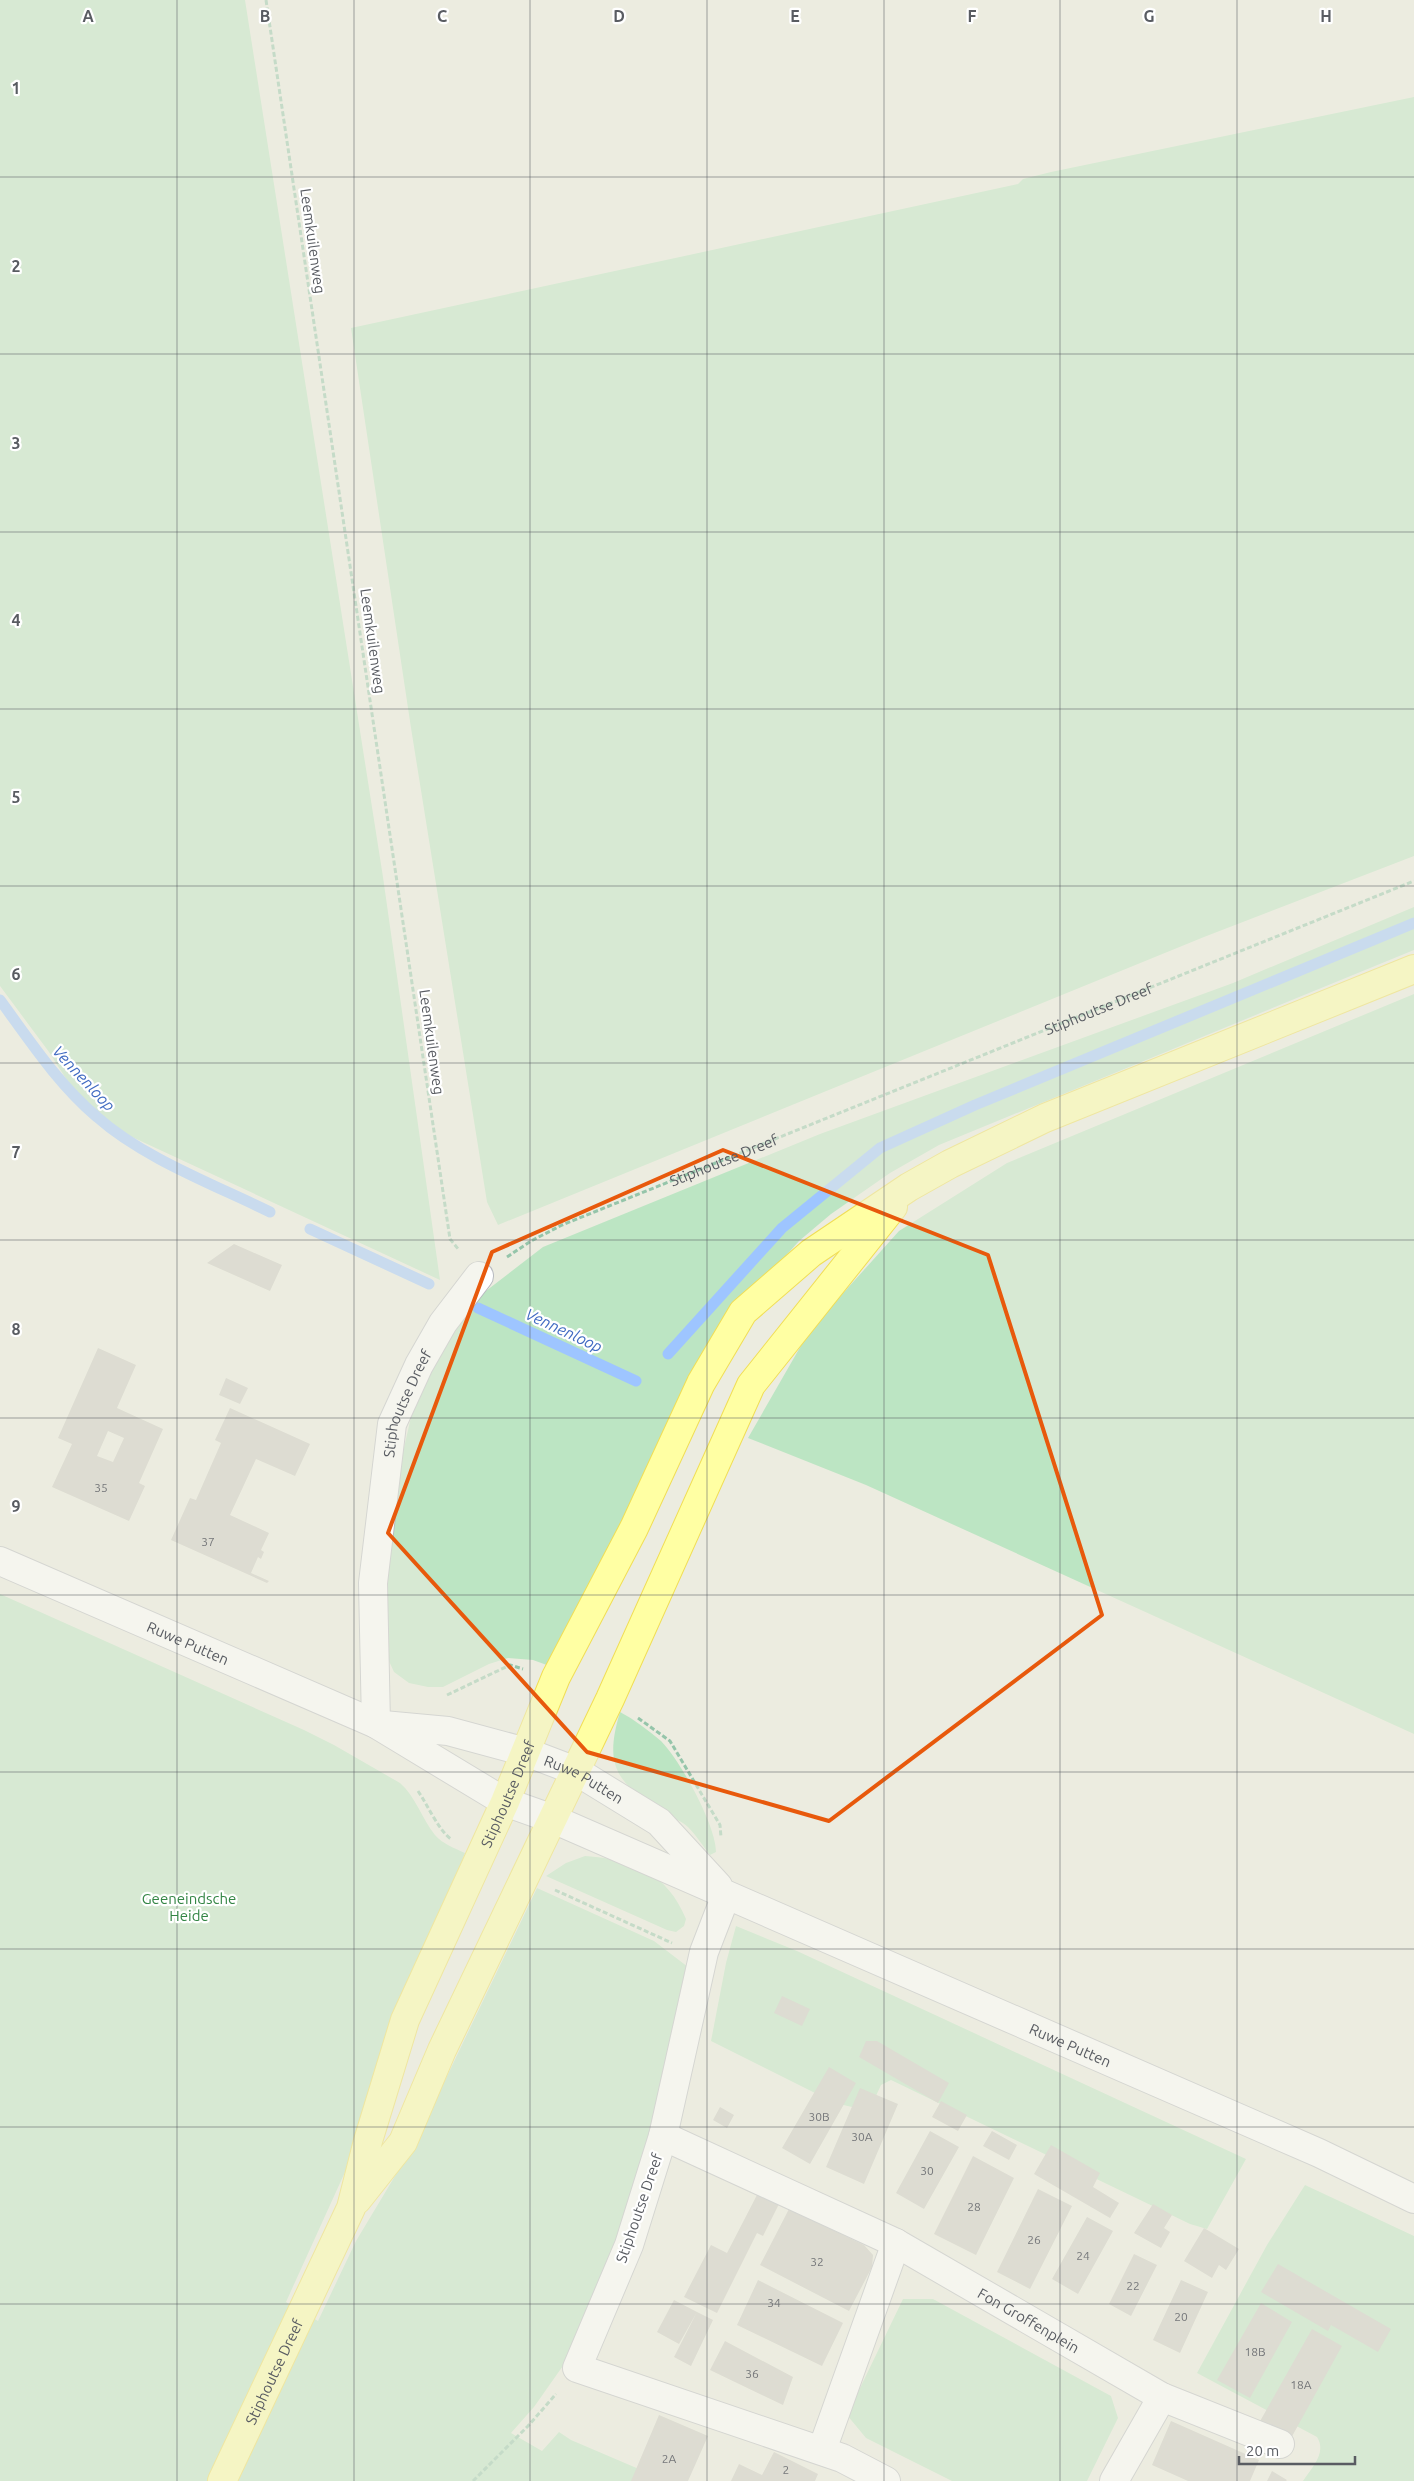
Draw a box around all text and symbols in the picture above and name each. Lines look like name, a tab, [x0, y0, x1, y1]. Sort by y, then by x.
text: A	[82, 7, 94, 25]
text: B	[260, 7, 270, 25]
text: C	[437, 7, 447, 25]
text: D	[613, 7, 625, 25]
text: E	[790, 7, 800, 25]
text: F	[968, 7, 977, 25]
text: G	[1143, 7, 1155, 25]
text: H	[1320, 7, 1332, 25]
text: 1	[11, 79, 21, 97]
street label: Leemkuilenweg	[297, 187, 329, 295]
text: 2	[11, 257, 21, 275]
text: 3	[11, 434, 21, 452]
street label: Leemkuilenweg	[357, 587, 389, 695]
text: 4	[11, 611, 21, 629]
text: 5	[11, 788, 21, 806]
text: 6	[11, 965, 21, 983]
street label: Stiphoutse Dreef	[1042, 979, 1155, 1038]
street label: Leemkuilenweg	[416, 988, 448, 1096]
water label: Vennenloop	[49, 1042, 119, 1114]
street label: Stiphoutse Dreef	[667, 1130, 780, 1189]
text: 7	[11, 1143, 21, 1161]
water label: Vennenloop	[523, 1304, 605, 1356]
text: 8	[11, 1320, 21, 1338]
street label: Stiphoutse Dreef	[380, 1346, 435, 1458]
house number: 35	[94, 1481, 108, 1494]
text: 9	[11, 1497, 21, 1515]
house number: 37	[201, 1535, 215, 1548]
street label: Ruwe Putten	[145, 1617, 232, 1668]
street label: Stiphoutse Dreef	[477, 1737, 538, 1850]
street label: Ruwe Putten	[542, 1751, 627, 1807]
park label: Geeneindsche Heide	[142, 1890, 236, 1924]
street label: Ruwe Putten	[1027, 2019, 1114, 2070]
house number: 30B	[808, 2110, 830, 2123]
house number: 30A	[851, 2130, 873, 2143]
street label: Stiphoutse Dreef	[612, 2151, 666, 2265]
house number: 30	[920, 2164, 934, 2177]
house number: 28	[967, 2200, 981, 2213]
house number: 26	[1027, 2233, 1041, 2246]
house number: 24	[1076, 2249, 1090, 2262]
house number: 32	[810, 2255, 824, 2268]
house number: 22	[1126, 2279, 1140, 2292]
street label: Fon Groffenplein	[975, 2284, 1083, 2356]
house number: 34	[767, 2296, 781, 2309]
house number: 20	[1174, 2310, 1188, 2323]
street label: Stiphoutse Dreef	[241, 2316, 306, 2427]
house number: 18B	[1244, 2345, 1266, 2358]
house number: 36	[745, 2367, 759, 2380]
house number: 18A	[1290, 2378, 1312, 2391]
scale bar	[1239, 2434, 1355, 2466]
text: 20 m	[1246, 2442, 1279, 2459]
house number: 2A	[662, 2452, 676, 2465]
house number: 2	[783, 2463, 789, 2476]

